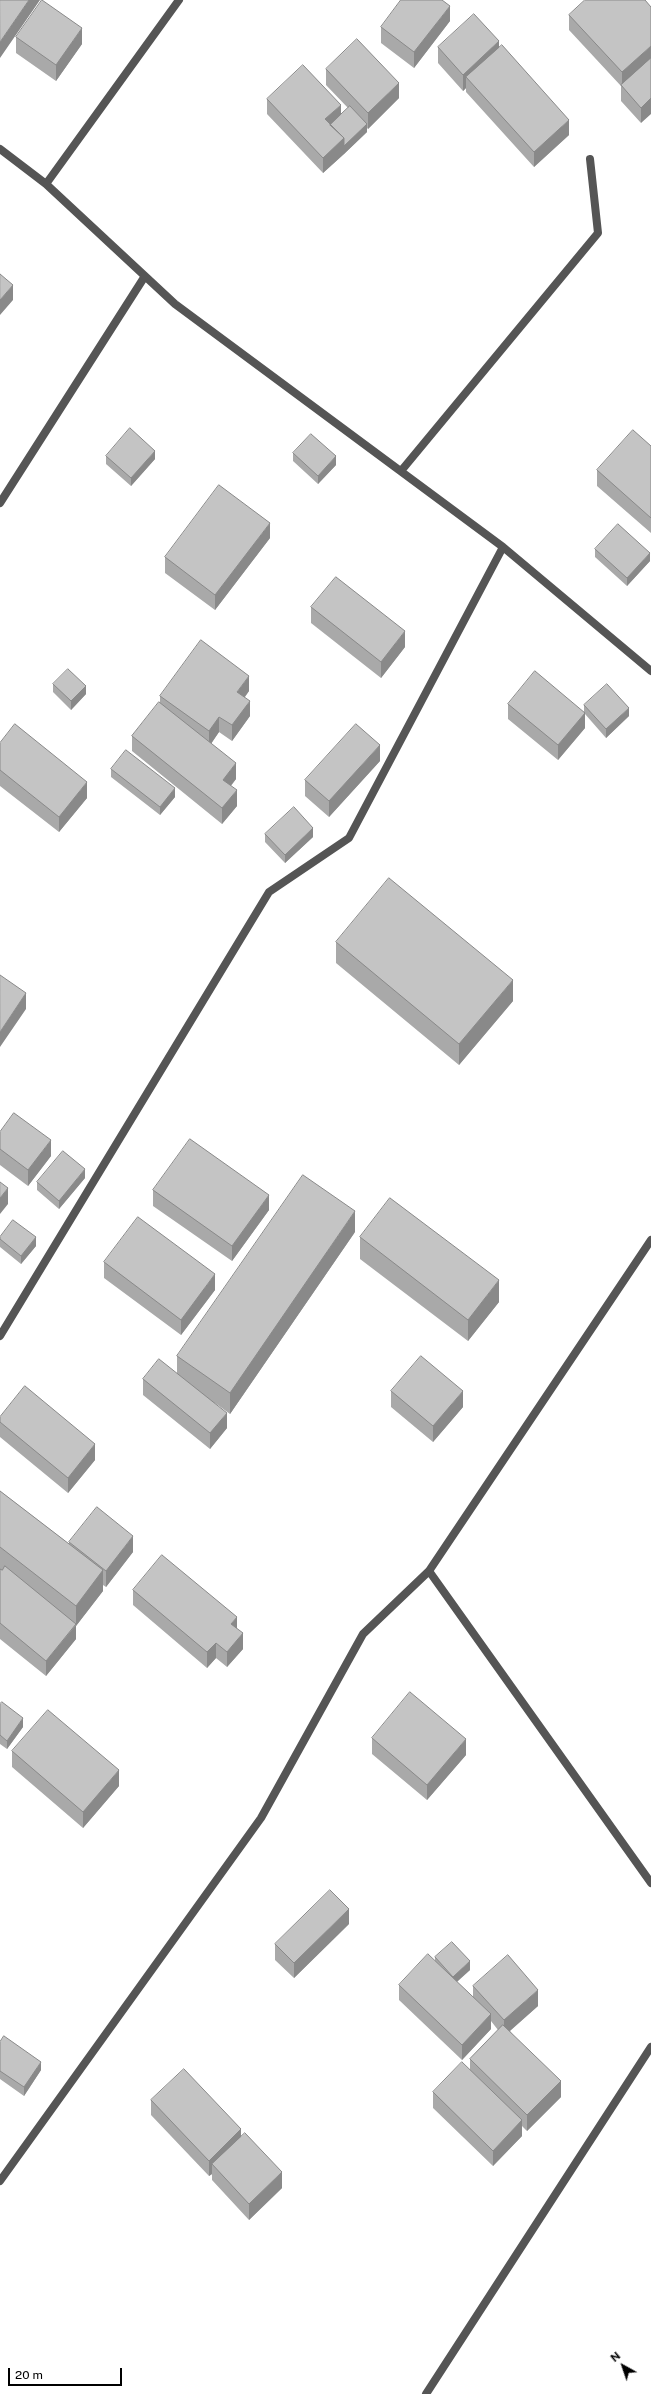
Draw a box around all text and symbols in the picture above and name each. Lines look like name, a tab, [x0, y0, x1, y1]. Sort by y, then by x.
north arrow	[603, 2346, 643, 2386]
text: N	[608, 2349, 622, 2364]
scale bar	[10, 2360, 124, 2386]
text: 20 m	[15, 2368, 43, 2382]

